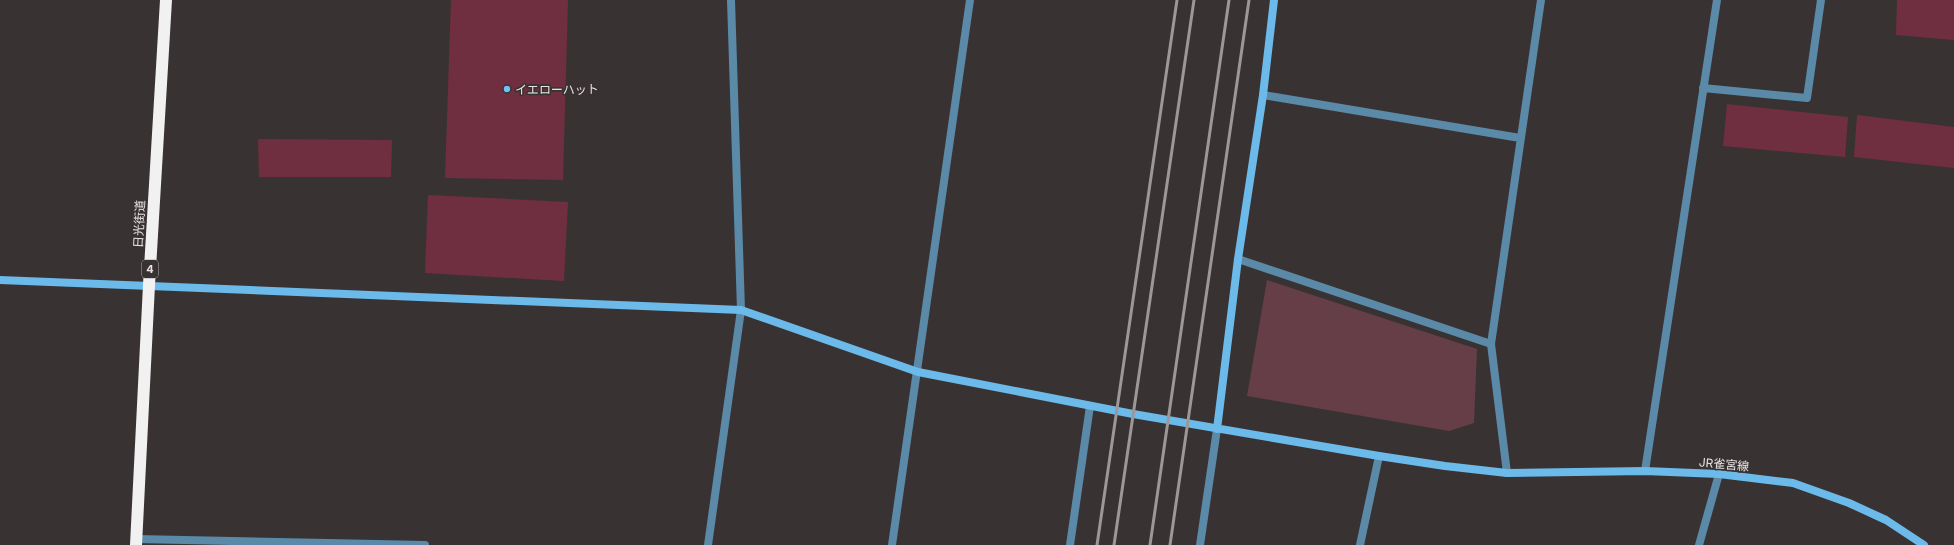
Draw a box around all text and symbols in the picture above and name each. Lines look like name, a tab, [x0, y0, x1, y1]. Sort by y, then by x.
place label: イエローハット	[515, 82, 599, 97]
marker: イエローハット	[502, 84, 512, 94]
street label: 日光街道	[130, 200, 148, 248]
road number: 4	[142, 260, 158, 278]
street label: JR雀宮線	[1698, 454, 1750, 474]

